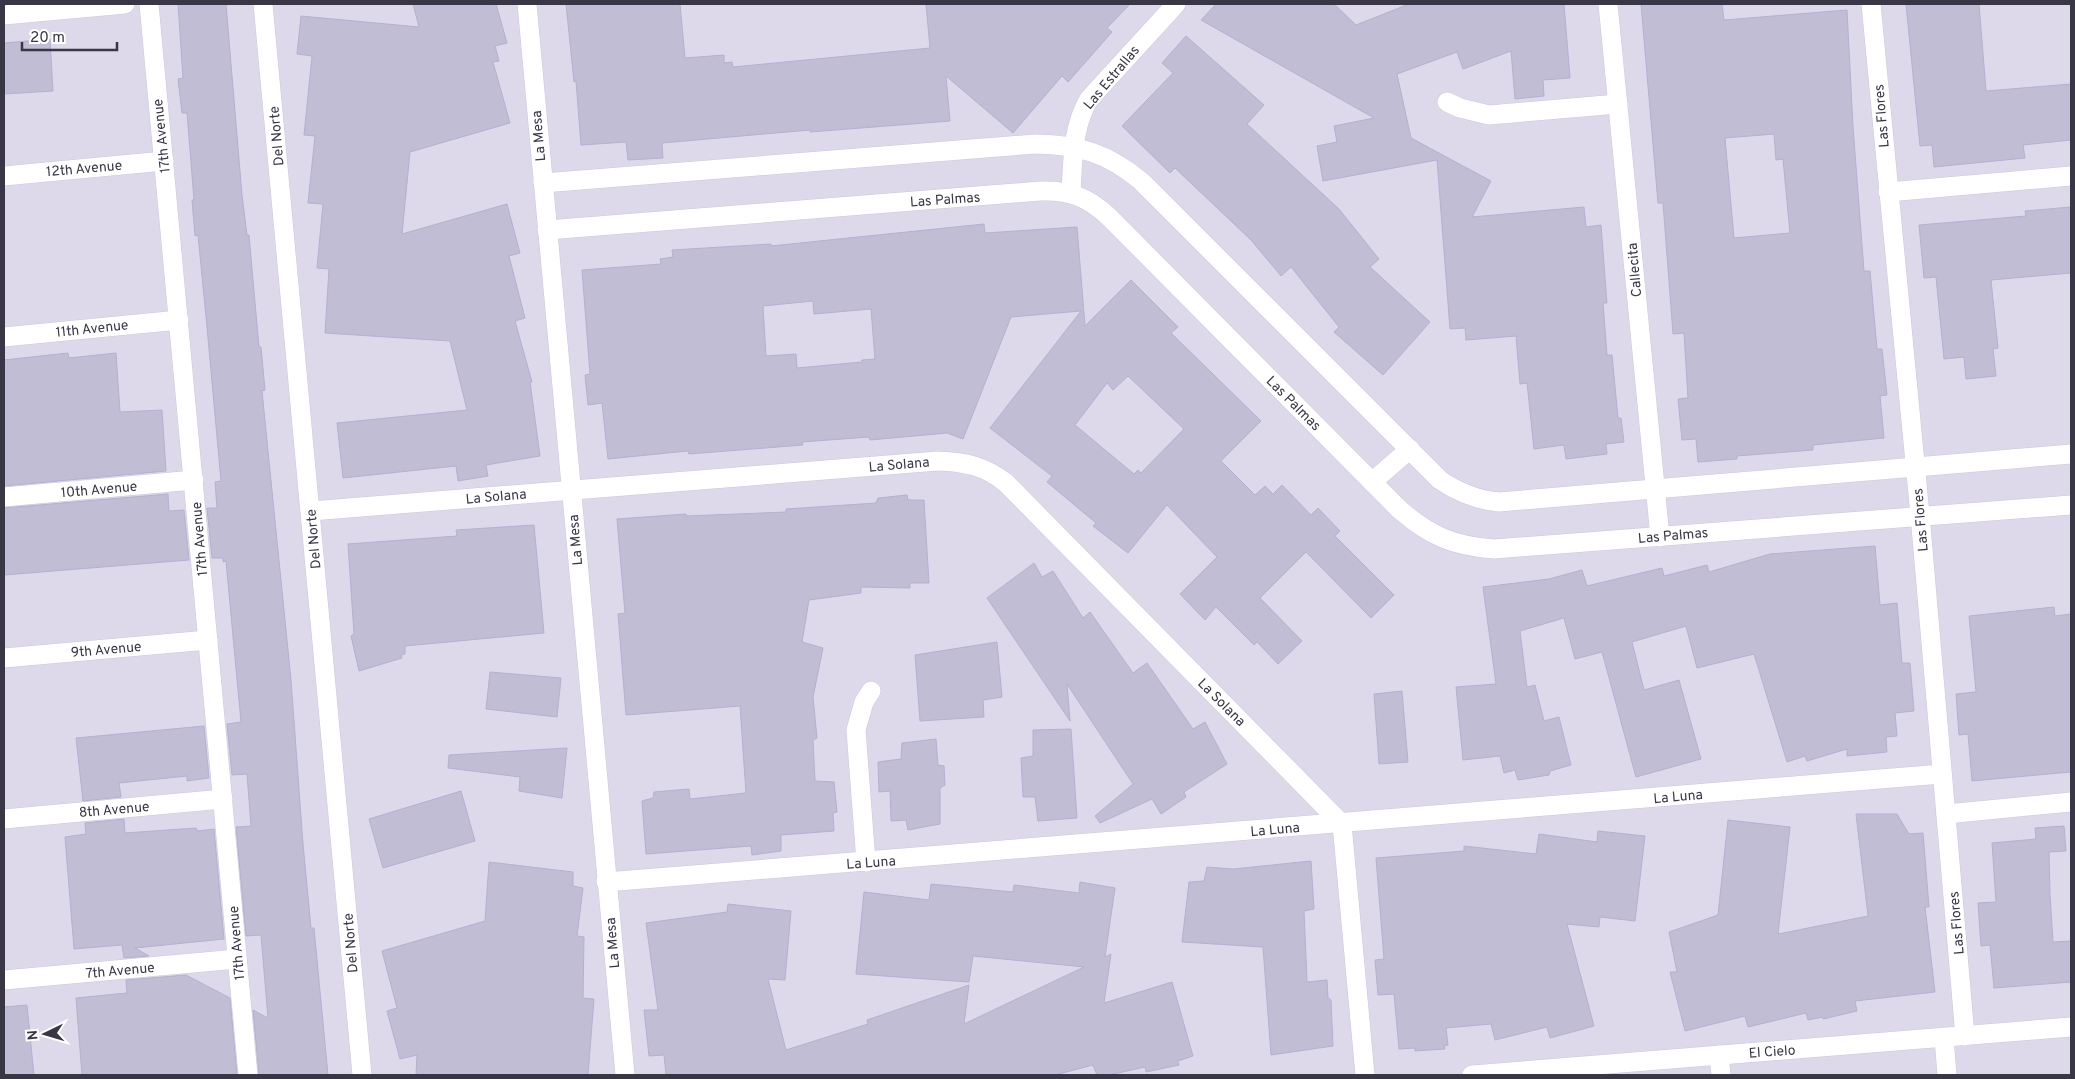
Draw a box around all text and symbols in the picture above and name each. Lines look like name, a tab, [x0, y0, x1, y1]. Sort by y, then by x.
scale bar	[22, 20, 118, 52]
text: 20 m	[30, 29, 65, 48]
street label: Las Estrallas	[1081, 43, 1144, 113]
street label: Las Flores	[1871, 84, 1894, 148]
street label: 17th Avenue	[150, 98, 175, 174]
street label: Del Norte	[266, 105, 289, 166]
street label: La Mesa	[529, 110, 550, 162]
street label: 12th Avenue	[45, 158, 123, 181]
street label: Las Palmas	[909, 190, 981, 211]
street label: Callecita	[1625, 242, 1646, 298]
street label: 11th Avenue	[55, 317, 129, 342]
street label: Las Palmas	[1262, 373, 1324, 435]
street label: La Solana	[868, 454, 930, 477]
street label: 10th Avenue	[60, 479, 138, 502]
street label: La Solana	[465, 486, 527, 509]
street label: Las Flores	[1910, 488, 1933, 552]
street label: 17th Avenue	[189, 501, 212, 577]
street label: Del Norte	[303, 508, 326, 569]
street label: La Mesa	[566, 514, 587, 566]
street label: Las Palmas	[1637, 525, 1709, 548]
street label: 9th Avenue	[70, 639, 142, 662]
street label: La Solana	[1193, 675, 1249, 731]
street label: La Luna	[1653, 787, 1704, 808]
street label: 8th Avenue	[78, 799, 150, 822]
street label: La Luna	[1250, 820, 1301, 841]
street label: La Luna	[846, 853, 896, 874]
street label: Las Flores	[1946, 891, 1969, 955]
street label: 17th Avenue	[226, 905, 249, 981]
street label: Del Norte	[340, 912, 363, 973]
street label: La Mesa	[603, 917, 624, 969]
street label: 7th Avenue	[85, 960, 155, 983]
north arrow	[20, 1009, 70, 1059]
text: N	[25, 1029, 42, 1041]
street label: El Cielo	[1748, 1042, 1796, 1063]

